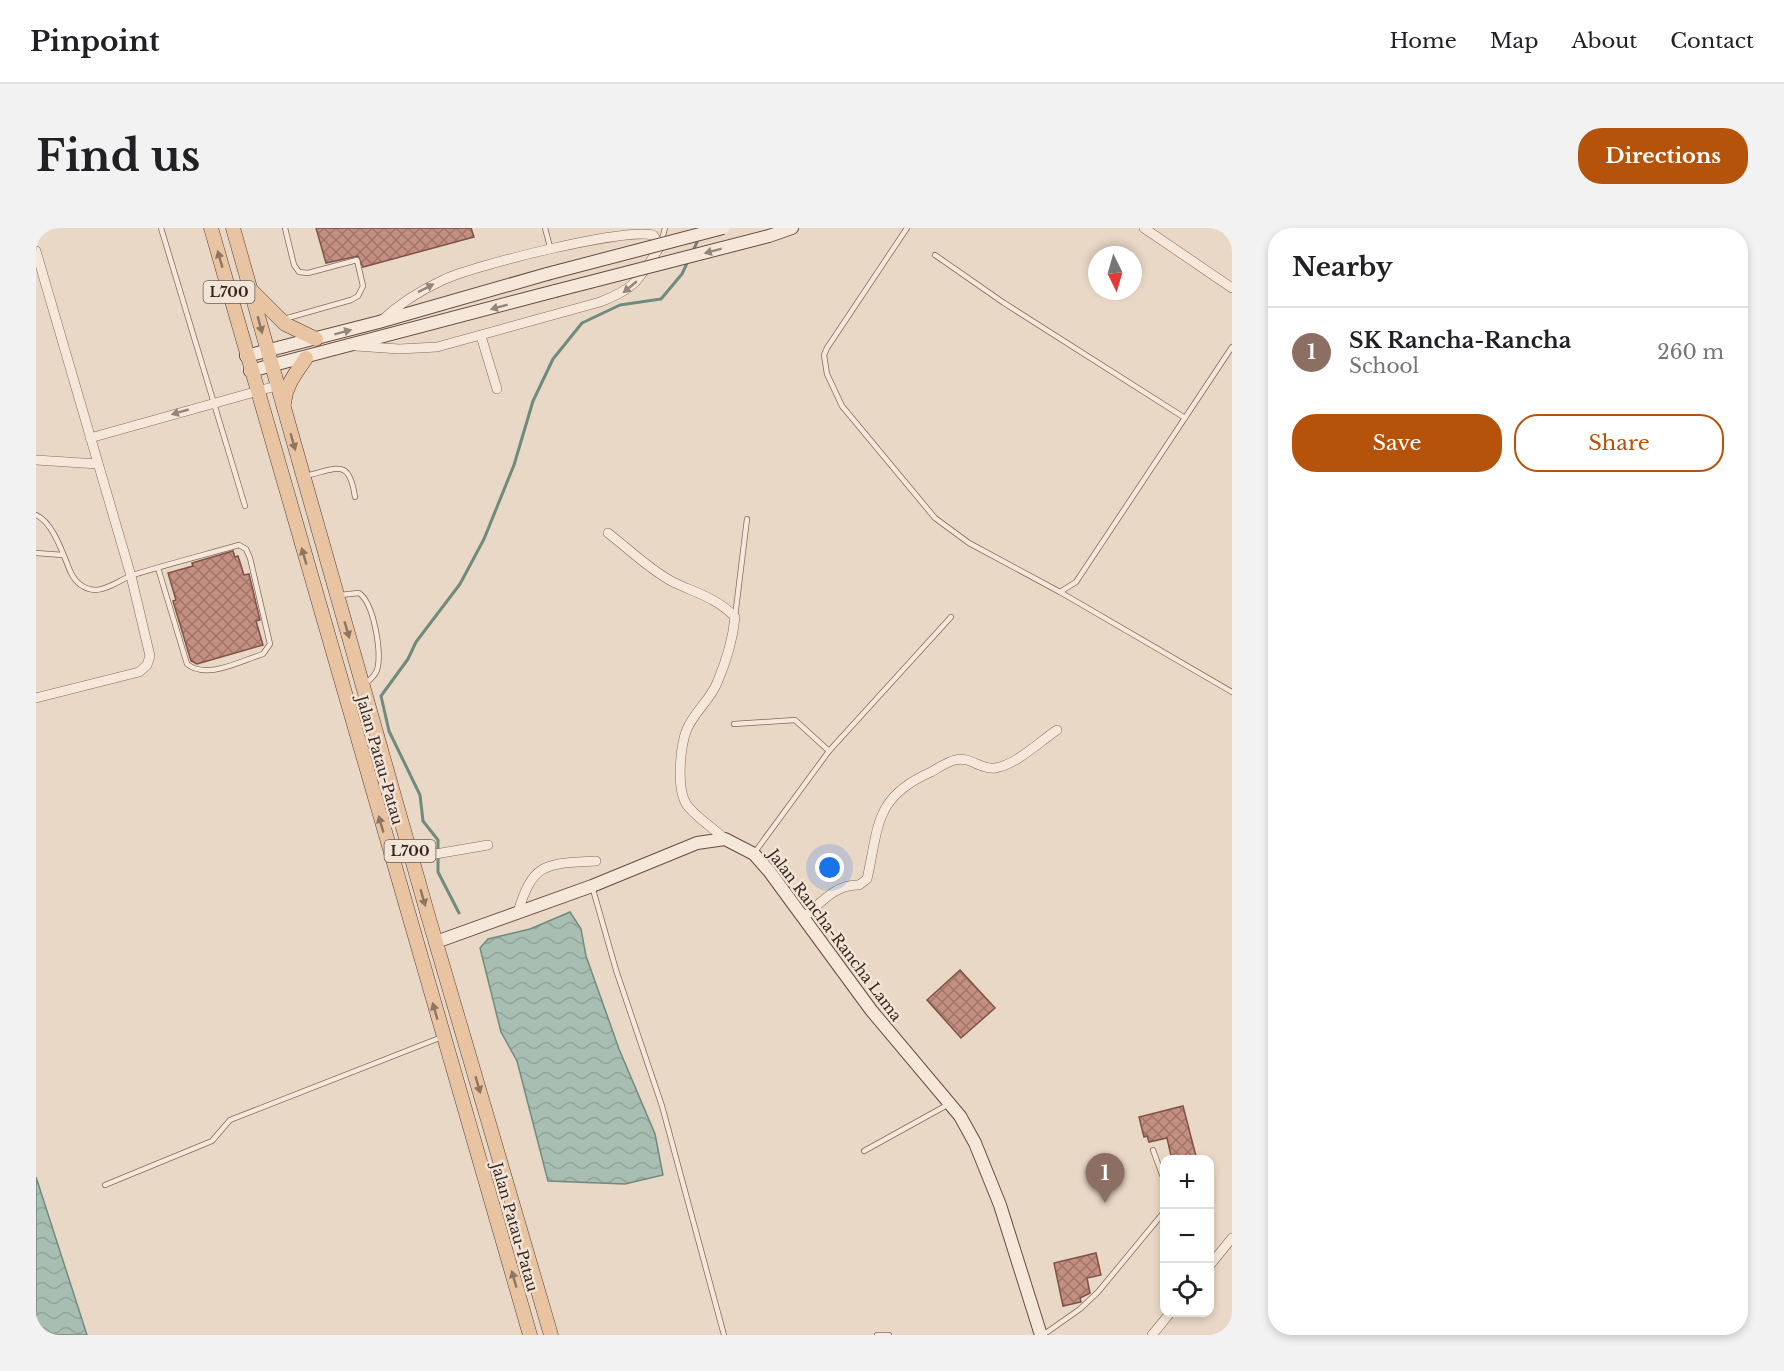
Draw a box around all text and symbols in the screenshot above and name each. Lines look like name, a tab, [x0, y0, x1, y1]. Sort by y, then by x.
text: Pinpoint	[30, 24, 160, 59]
text: Home	[1390, 28, 1457, 54]
text: Map	[1490, 28, 1538, 54]
text: About	[1571, 28, 1637, 54]
text: Contact	[1670, 28, 1754, 54]
button: Directions	[1578, 128, 1748, 184]
text: Find us	[36, 130, 200, 182]
one-way arrow	[704, 246, 722, 256]
north arrow	[1088, 246, 1142, 300]
one-way arrow	[215, 250, 224, 268]
text: Nearby	[1292, 251, 1393, 283]
one-way arrow	[623, 280, 638, 293]
road number: L700	[204, 281, 254, 303]
one-way arrow	[418, 284, 435, 293]
one-way arrow	[490, 302, 508, 312]
one-way arrow	[255, 316, 265, 334]
one-way arrow	[334, 326, 353, 336]
text: SK Rancha-Rancha	[1349, 327, 1571, 354]
text: 1	[1307, 340, 1316, 364]
text: 260 m	[1657, 340, 1724, 364]
text: School	[1349, 354, 1419, 378]
one-way arrow	[170, 408, 189, 418]
button: Save	[1292, 414, 1502, 472]
button: Share	[1514, 414, 1724, 472]
one-way arrow	[289, 433, 298, 451]
one-way arrow	[299, 547, 308, 565]
one-way arrow	[343, 621, 352, 639]
street label: Jalan Patau-Patau	[352, 691, 407, 827]
one-way arrow	[376, 815, 385, 833]
road number: L700	[384, 840, 436, 862]
street label: Jalan Rancha-Rancha Lama	[763, 844, 906, 1025]
your location	[815, 853, 844, 882]
one-way arrow	[419, 889, 428, 907]
one-way arrow	[430, 1002, 439, 1020]
one-way arrow	[474, 1076, 483, 1094]
pin: 1	[1086, 1154, 1124, 1203]
map controls	[1160, 1155, 1214, 1317]
button: +	[1160, 1155, 1214, 1209]
street label: Jalan Patau-Patau	[487, 1158, 542, 1294]
button: −	[1160, 1209, 1214, 1263]
button: locate	[1160, 1263, 1214, 1317]
one-way arrow	[509, 1270, 518, 1288]

